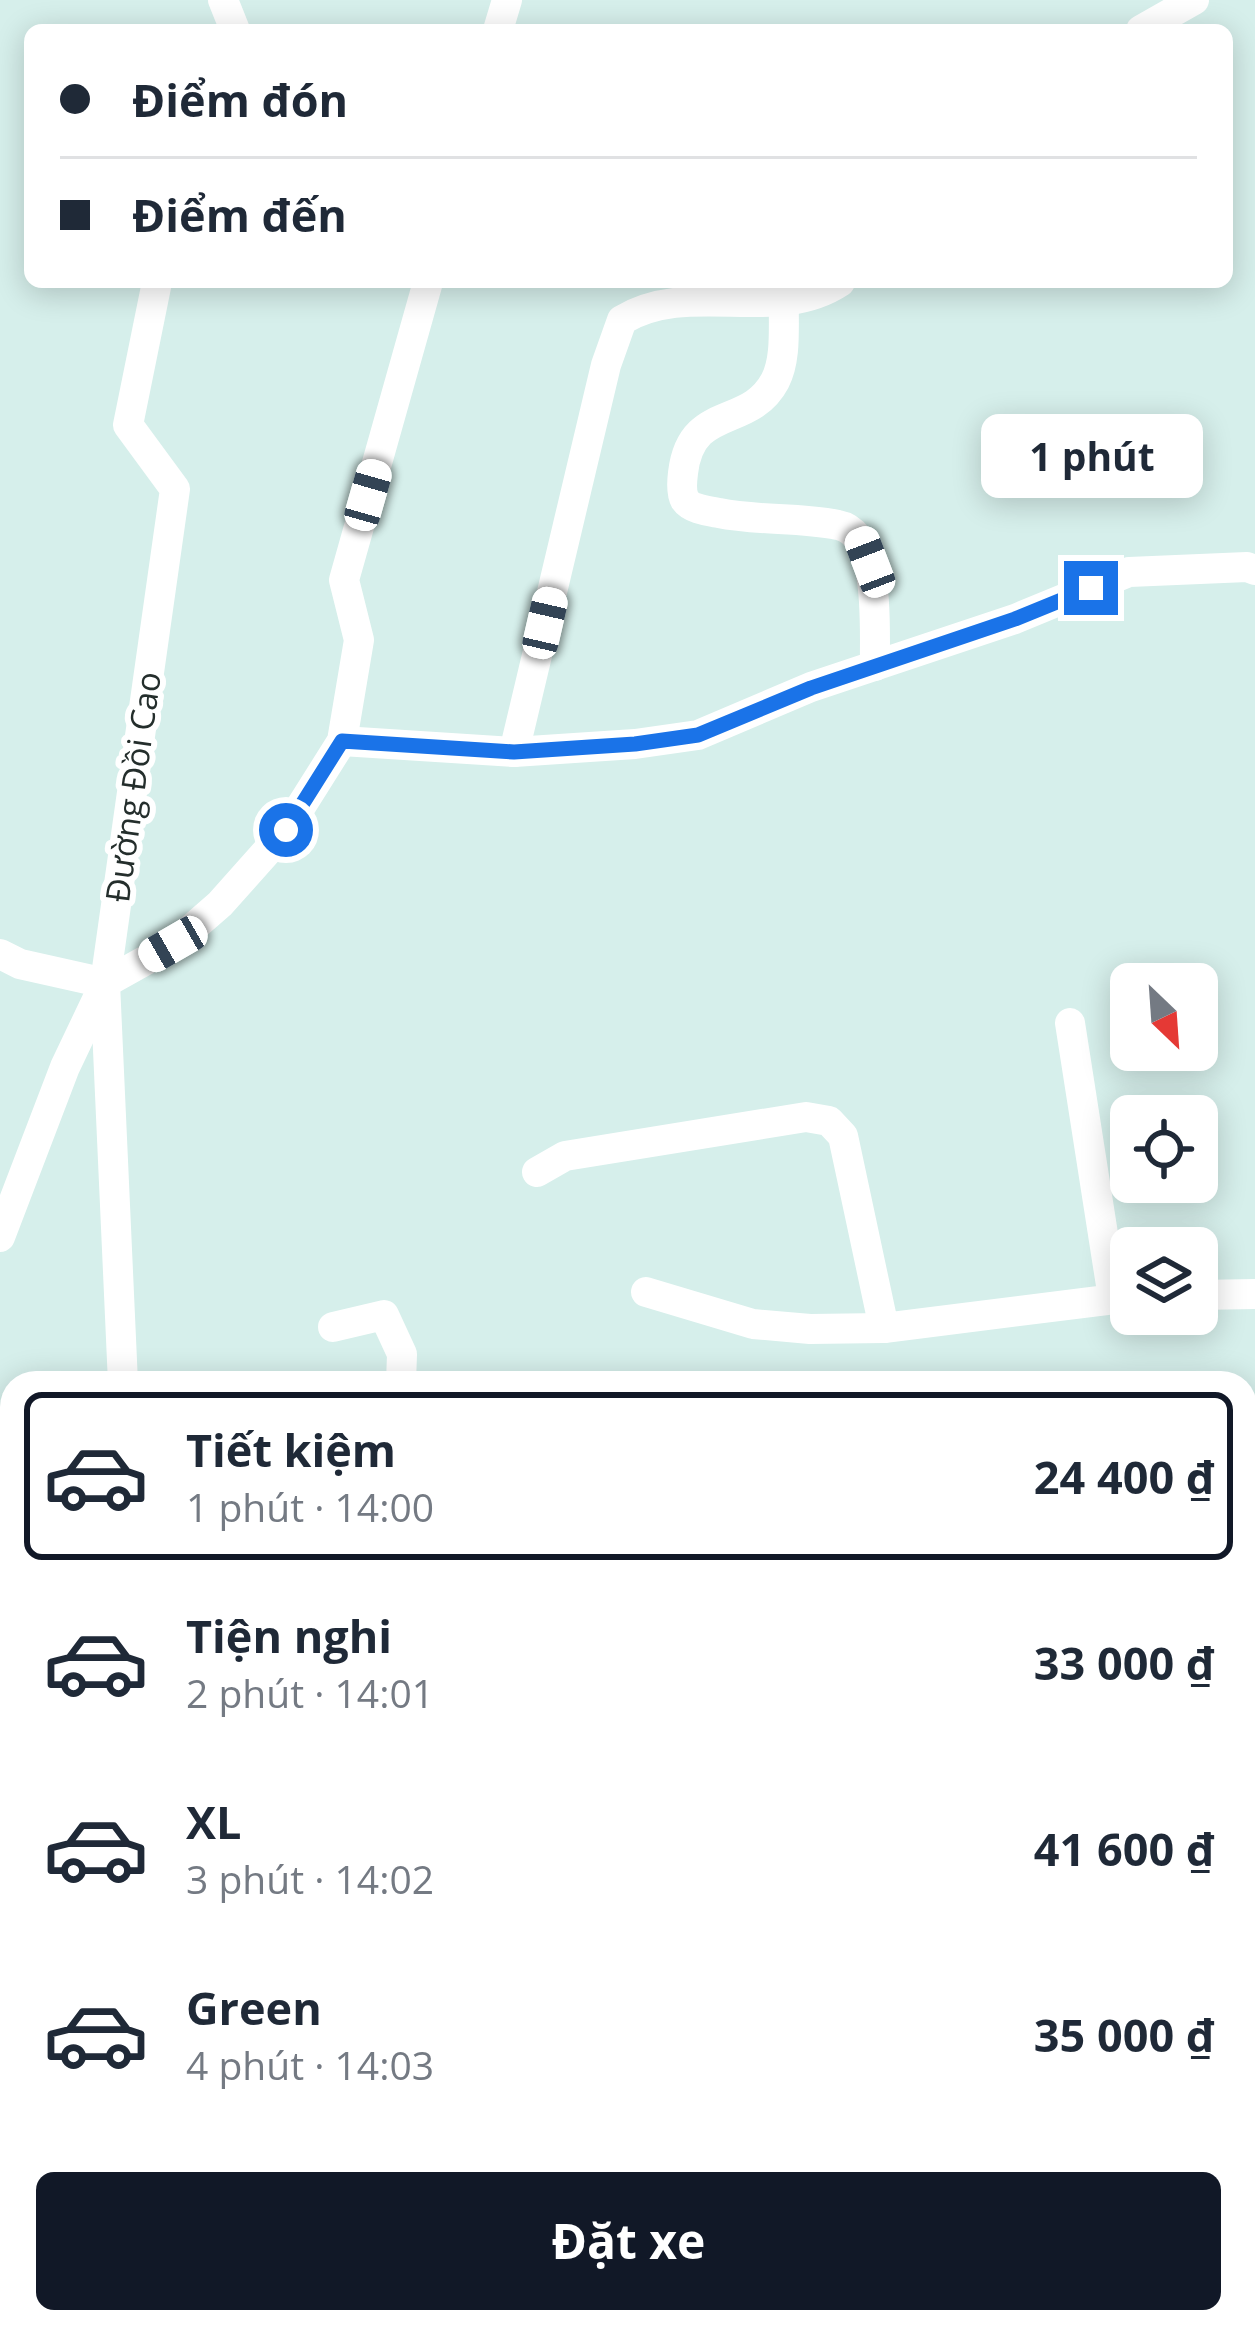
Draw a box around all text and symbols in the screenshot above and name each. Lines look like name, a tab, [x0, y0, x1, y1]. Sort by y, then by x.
text: Điểm đón	[132, 69, 348, 130]
text: Điểm đến	[132, 184, 347, 245]
callout: 1 phút	[980, 414, 1202, 498]
text: 1 phút	[1029, 429, 1155, 482]
car	[341, 455, 395, 535]
car	[840, 522, 900, 602]
route end	[1064, 561, 1118, 615]
car	[519, 584, 571, 662]
street label: Đường Đồi Cao	[94, 669, 171, 905]
route start	[259, 803, 313, 857]
car	[133, 910, 213, 978]
north arrow	[1110, 963, 1218, 1071]
map controls	[1110, 963, 1218, 1335]
button: locate	[1110, 1095, 1218, 1203]
button: layers	[1110, 1227, 1218, 1335]
text: Tiết kiệm	[186, 1419, 396, 1480]
icon: car	[42, 1422, 150, 1530]
text: 24 400 ₫	[1034, 1446, 1215, 1507]
text: 1 phút · 14:00	[186, 1480, 434, 1533]
text: Tiện nghi	[186, 1605, 392, 1666]
icon: car	[42, 1608, 150, 1716]
text: 33 000 ₫	[1034, 1632, 1215, 1693]
text: 2 phút · 14:01	[186, 1666, 434, 1719]
text: XL	[186, 1791, 241, 1852]
icon: car	[42, 1794, 150, 1902]
text: 41 600 ₫	[1034, 1818, 1215, 1879]
text: 3 phút · 14:02	[186, 1852, 434, 1905]
text: Green	[186, 1977, 322, 2038]
icon: car	[42, 1980, 150, 2088]
text: 35 000 ₫	[1034, 2004, 1215, 2065]
text: 4 phút · 14:03	[186, 2038, 434, 2091]
button: Đặt xe	[36, 2172, 1221, 2310]

